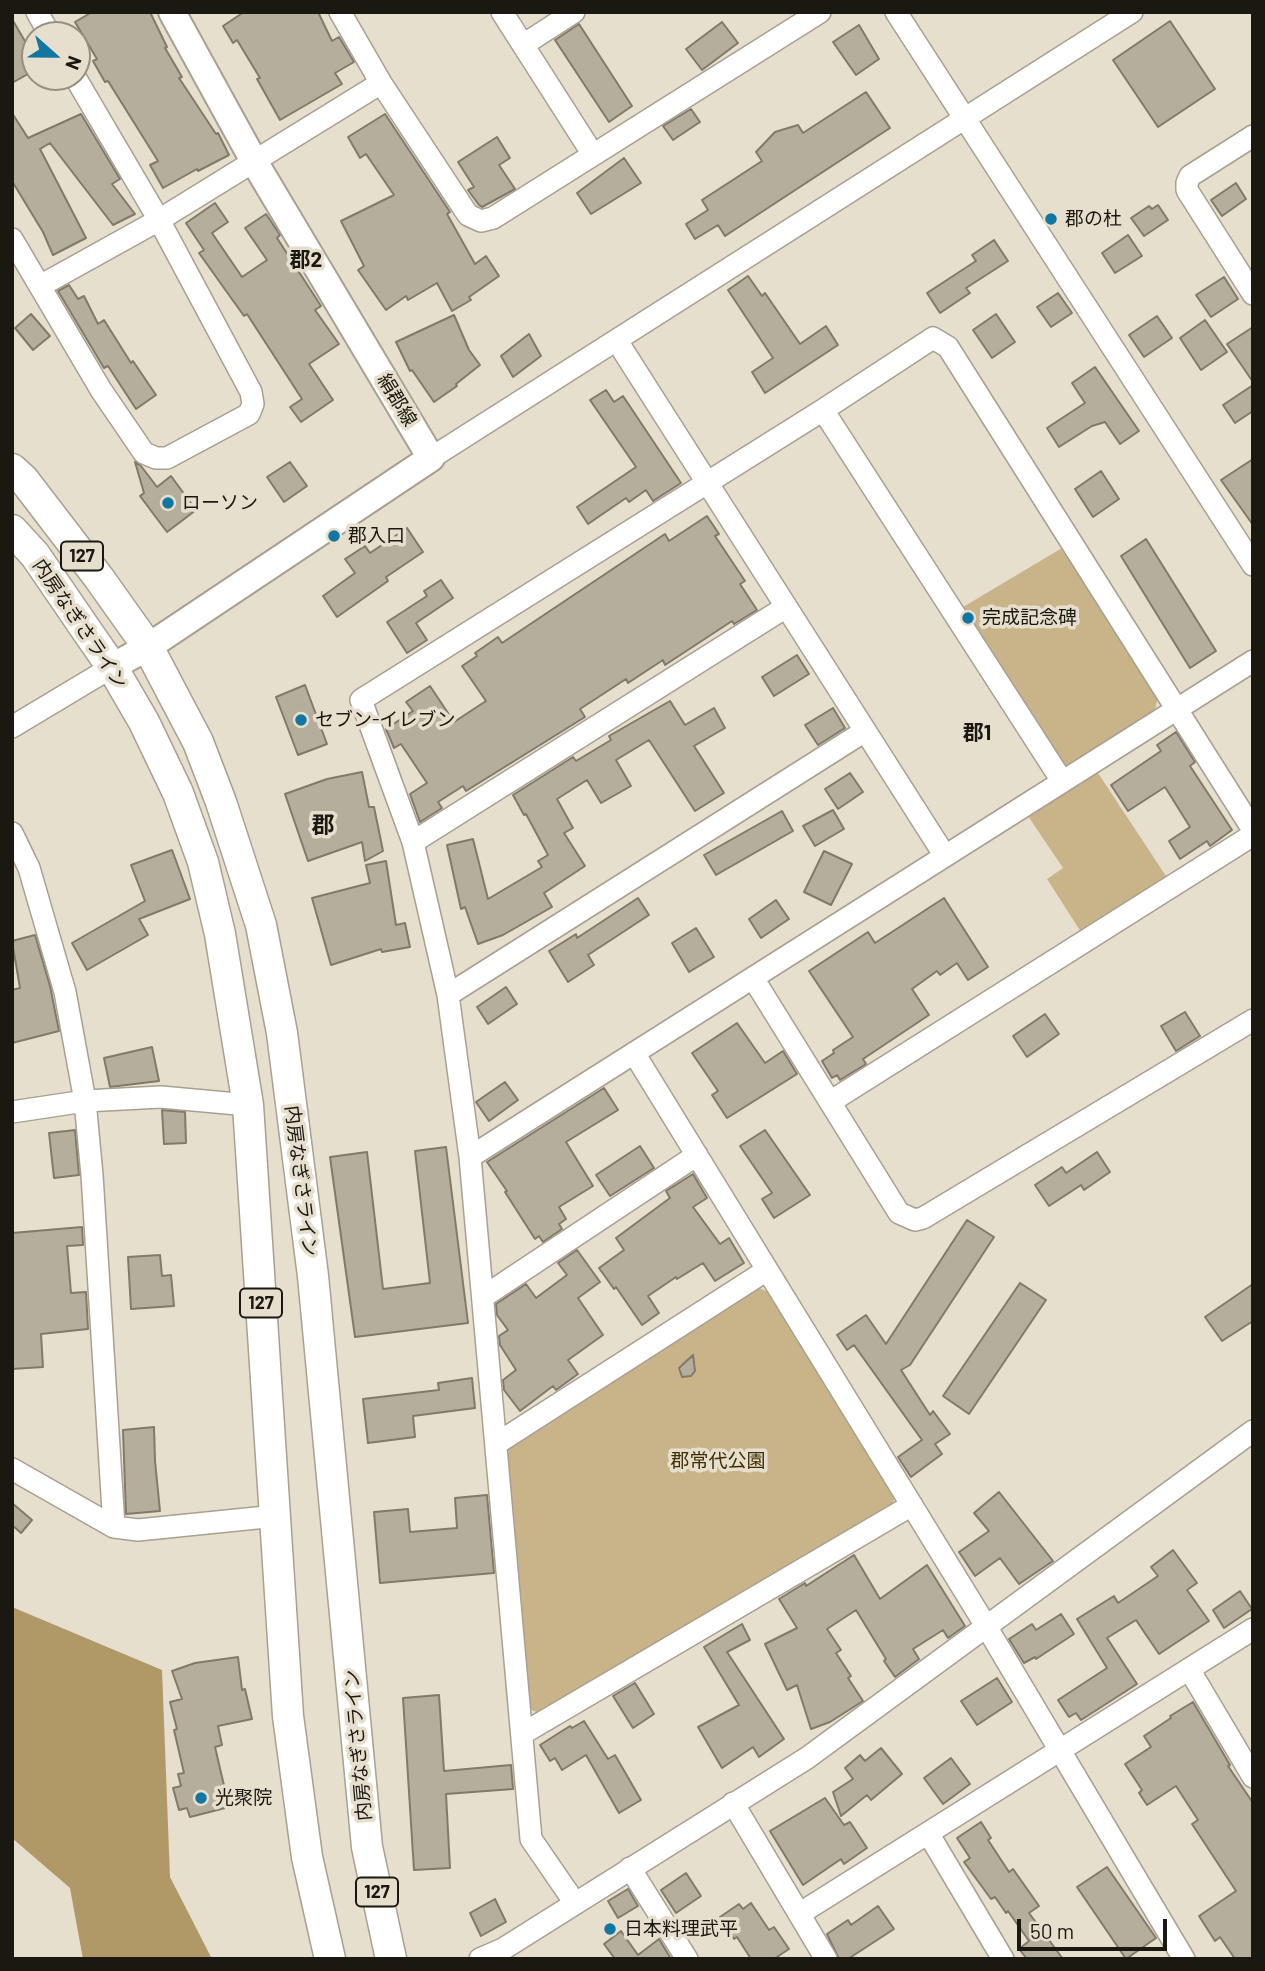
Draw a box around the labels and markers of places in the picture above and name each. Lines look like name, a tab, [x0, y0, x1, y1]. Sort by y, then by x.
place label: 郡の杜	[1065, 208, 1122, 230]
marker: 郡の杜	[1043, 211, 1059, 227]
place label: ローソン	[182, 492, 258, 514]
marker: ローソン	[160, 495, 176, 511]
place label: 郡入口	[348, 525, 405, 547]
marker: 郡入口	[326, 528, 342, 544]
place label: 完成記念碑	[982, 607, 1077, 629]
marker: 完成記念碑	[960, 610, 976, 626]
place label: セブン-イレブン	[315, 709, 455, 731]
marker: セブン-イレブン	[293, 712, 309, 728]
place label: 光聚院	[215, 1787, 272, 1809]
marker: 光聚院	[193, 1790, 209, 1806]
place label: 日本料理武平	[624, 1918, 738, 1940]
marker: 日本料理武平	[602, 1921, 618, 1937]

